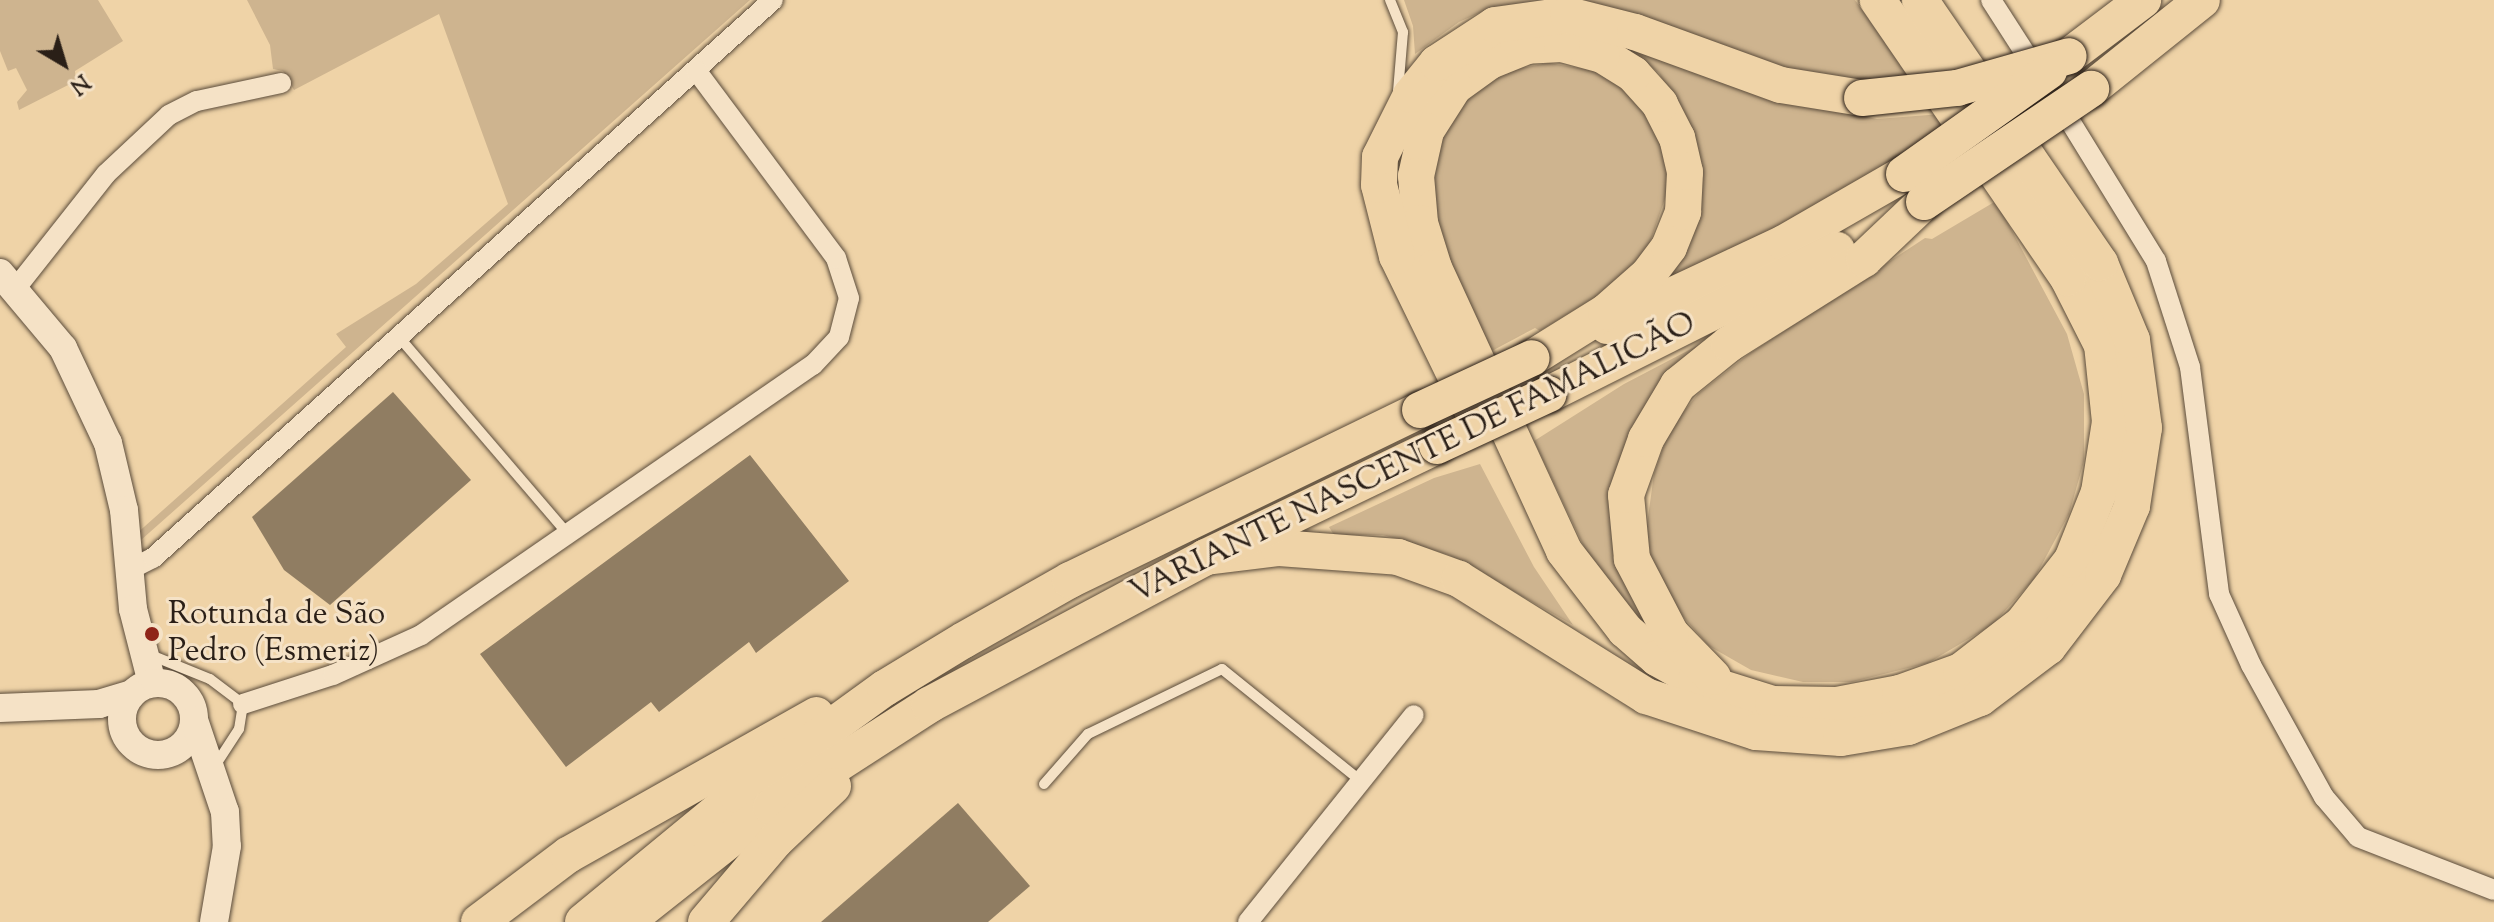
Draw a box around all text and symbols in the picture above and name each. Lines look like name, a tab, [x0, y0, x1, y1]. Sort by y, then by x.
north arrow	[24, 24, 104, 104]
text: N	[62, 65, 96, 101]
street label: VARIANTE NASCENTE DE FAMALICÃO	[1124, 305, 1702, 613]
place label: Rotunda de São Pedro (Esmeriz)	[168, 597, 385, 672]
marker: Rotunda de São Pedro (Esmeriz)	[143, 625, 161, 643]

